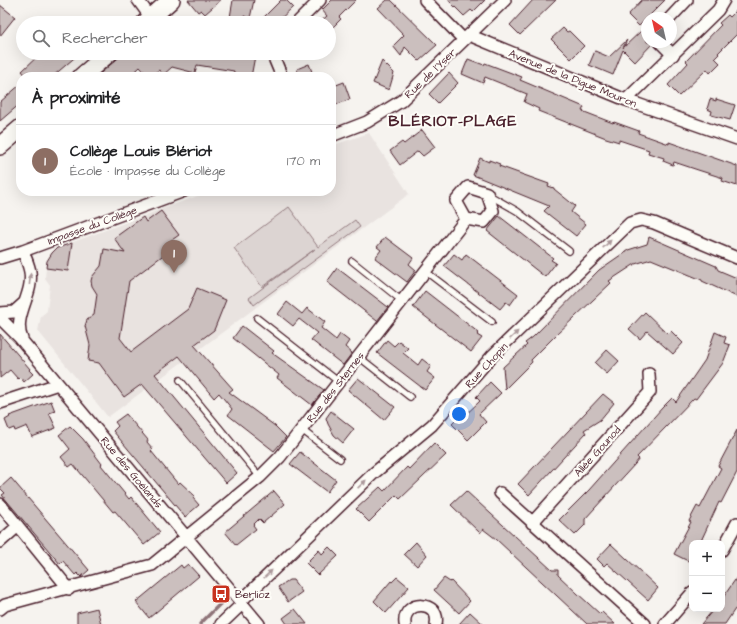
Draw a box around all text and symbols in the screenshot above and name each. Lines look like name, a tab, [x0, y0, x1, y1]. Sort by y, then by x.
north arrow	[641, 12, 677, 48]
search box	[16, 16, 336, 60]
icon: search	[30, 27, 52, 49]
text: Rechercher	[62, 28, 147, 49]
street label: Rue de l'Yser	[401, 45, 460, 102]
street label: Avenue de la Digue Mouron	[506, 46, 640, 112]
text: À proximité	[32, 86, 121, 110]
district label: BLÉRIOT-PLAGE	[389, 111, 517, 132]
text: Collège Louis Blériot	[70, 141, 212, 162]
text: 1	[44, 152, 46, 170]
text: 170 m	[287, 152, 320, 170]
text: École · Impasse du Collège	[70, 162, 226, 180]
street label: Impasse du Collège	[45, 202, 139, 250]
one-way arrow	[602, 239, 612, 249]
pin: 1	[161, 240, 187, 273]
one-way arrow	[26, 273, 33, 285]
one-way arrow	[509, 330, 519, 340]
street label: Rue Chopin	[462, 339, 511, 391]
street label: Rue des Sternes	[303, 349, 368, 426]
your location	[449, 404, 469, 424]
street label: Allée Gounod	[571, 422, 624, 480]
street label: Rue des Goélands	[97, 433, 166, 512]
one-way arrow	[357, 480, 366, 489]
map controls	[689, 540, 725, 612]
button: +	[689, 540, 725, 576]
one-way arrow	[263, 570, 273, 579]
button: −	[689, 576, 725, 612]
bus stop icon: Berlioz	[210, 583, 232, 605]
place label: Berlioz	[235, 587, 270, 602]

